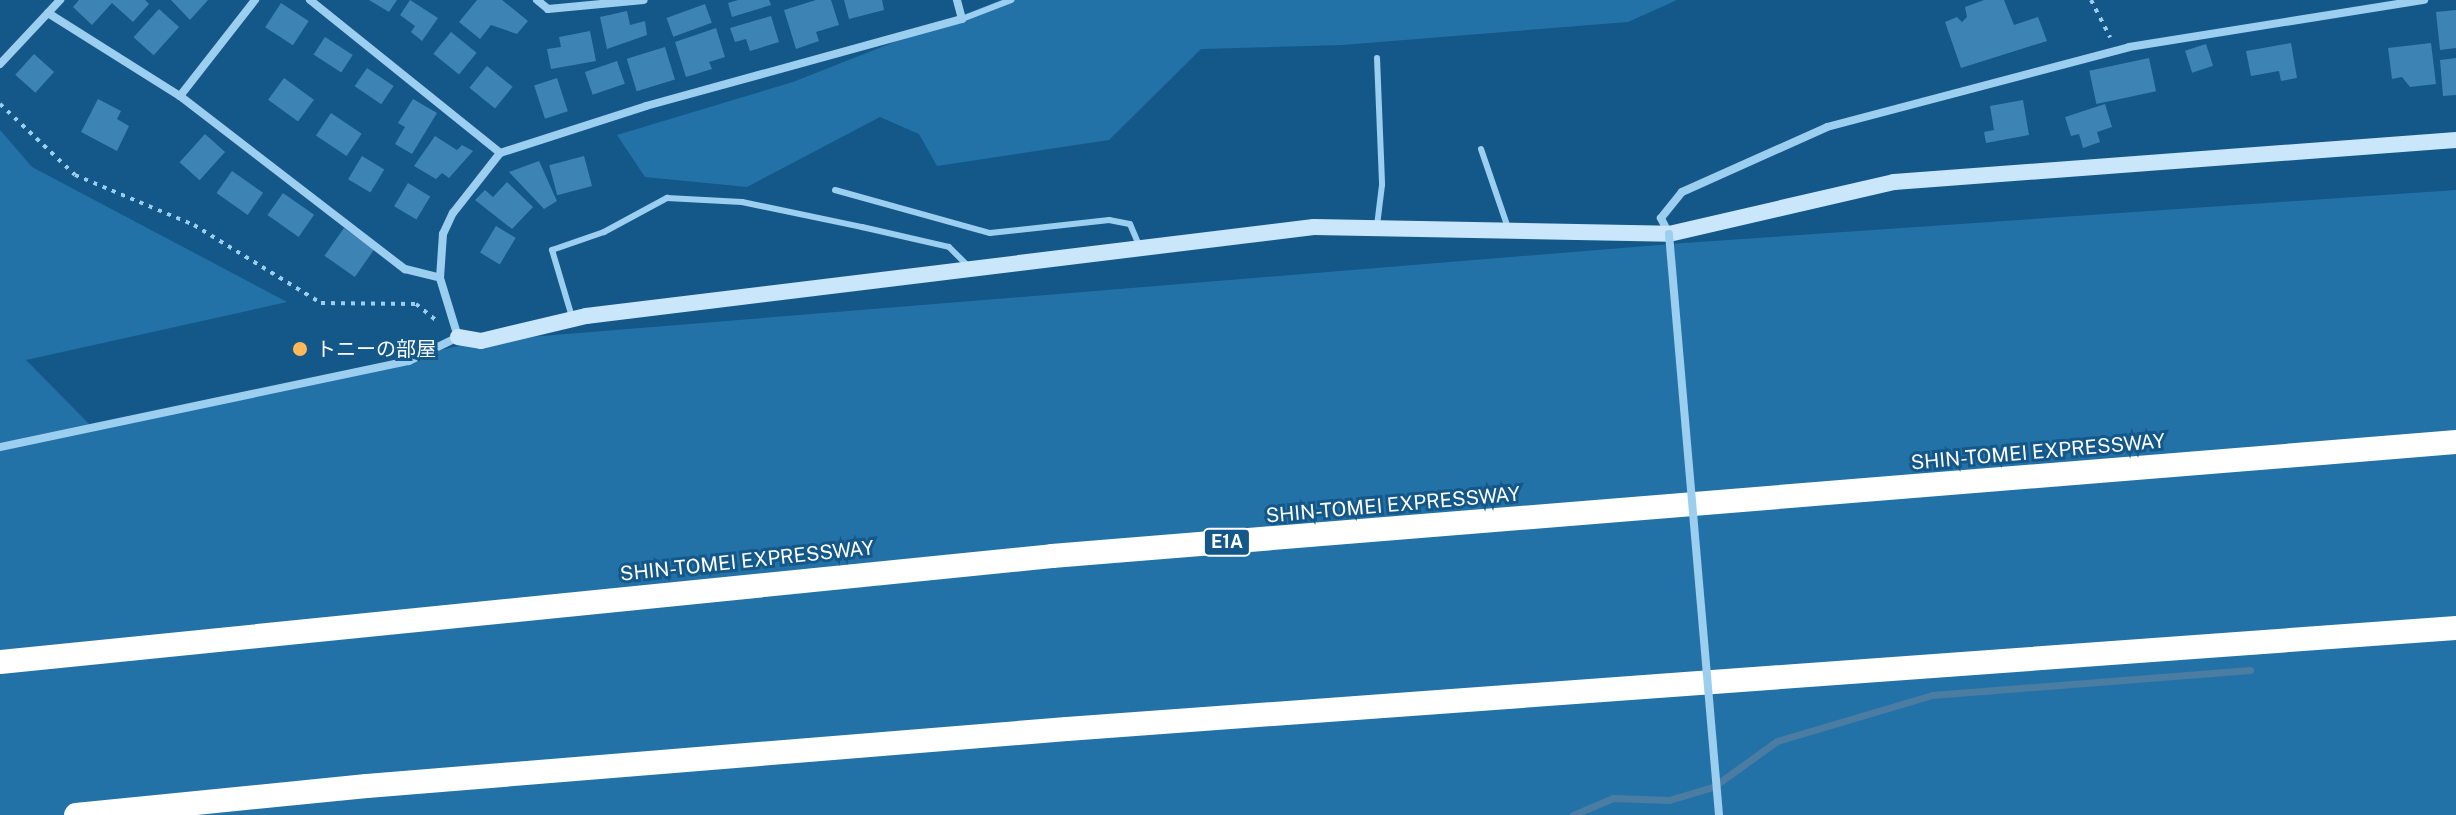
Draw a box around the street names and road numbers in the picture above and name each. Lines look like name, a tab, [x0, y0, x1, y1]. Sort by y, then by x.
street label: SHIN-TOMEI EXPRESSWAY	[1910, 429, 2166, 475]
street label: SHIN-TOMEI EXPRESSWAY	[1265, 482, 1521, 528]
road number: E1A	[1201, 528, 1253, 556]
street label: SHIN-TOMEI EXPRESSWAY	[619, 536, 875, 586]

